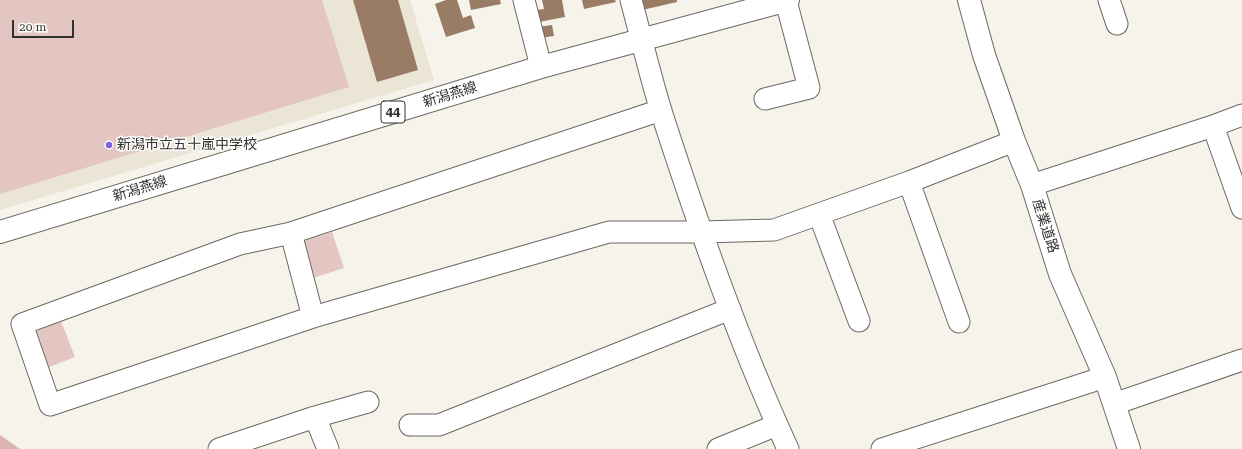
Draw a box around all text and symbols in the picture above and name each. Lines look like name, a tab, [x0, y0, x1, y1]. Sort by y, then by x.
scale bar	[14, 12, 76, 38]
text: 20 m	[19, 20, 46, 34]
street label: 新潟燕線	[421, 79, 479, 111]
road number: 44	[381, 101, 405, 123]
place label: 新潟市立五十嵐中学校	[117, 137, 257, 153]
marker: 新潟市立五十嵐中学校	[104, 140, 114, 150]
street label: 新潟燕線	[111, 173, 169, 205]
street label: 産業道路	[1028, 197, 1062, 255]

